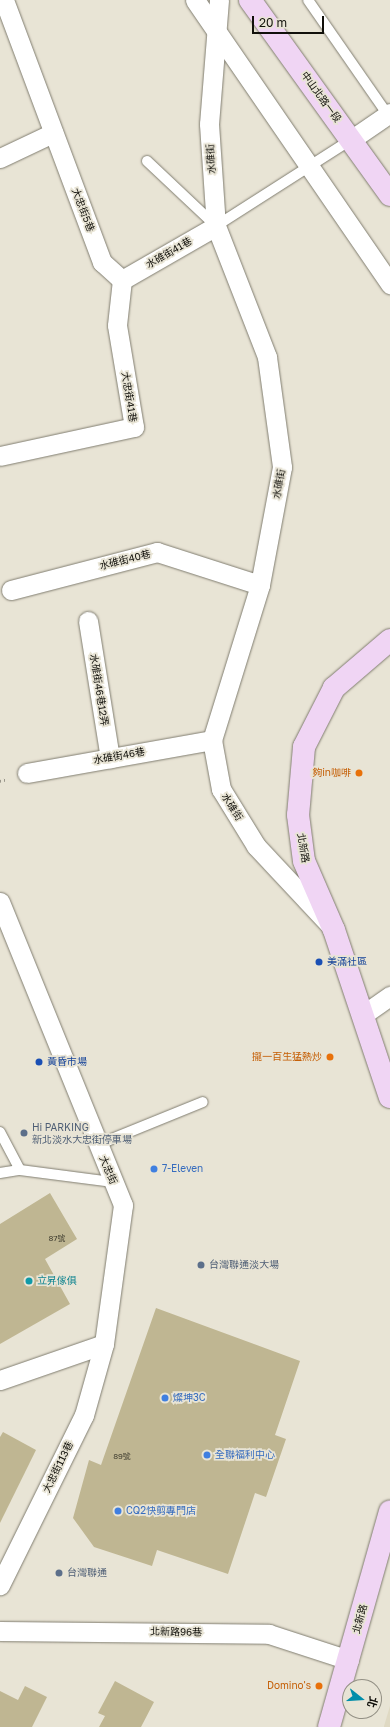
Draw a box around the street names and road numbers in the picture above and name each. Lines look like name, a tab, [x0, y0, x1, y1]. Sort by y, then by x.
street label: 中山北路一段	[299, 69, 343, 125]
street label: 水碓街	[204, 144, 218, 174]
street label: 大忠街5巷	[69, 186, 97, 234]
street label: 水碓街41巷	[144, 235, 194, 271]
street label: 大忠街41巷	[119, 371, 139, 423]
street label: 水碓街	[270, 468, 288, 500]
street label: 水碓街40巷	[98, 548, 152, 572]
street label: 水碓街46巷12弄	[87, 653, 111, 727]
street label: 水碓街46巷	[92, 746, 146, 766]
street label: 水碓街	[219, 791, 245, 823]
street label: 北新路	[294, 832, 312, 864]
street label: 大忠街	[97, 1154, 119, 1186]
street label: 大忠街113巷	[40, 1439, 76, 1495]
street label: 北新路	[350, 1603, 370, 1635]
street label: 北新路96巷	[150, 1626, 202, 1638]

